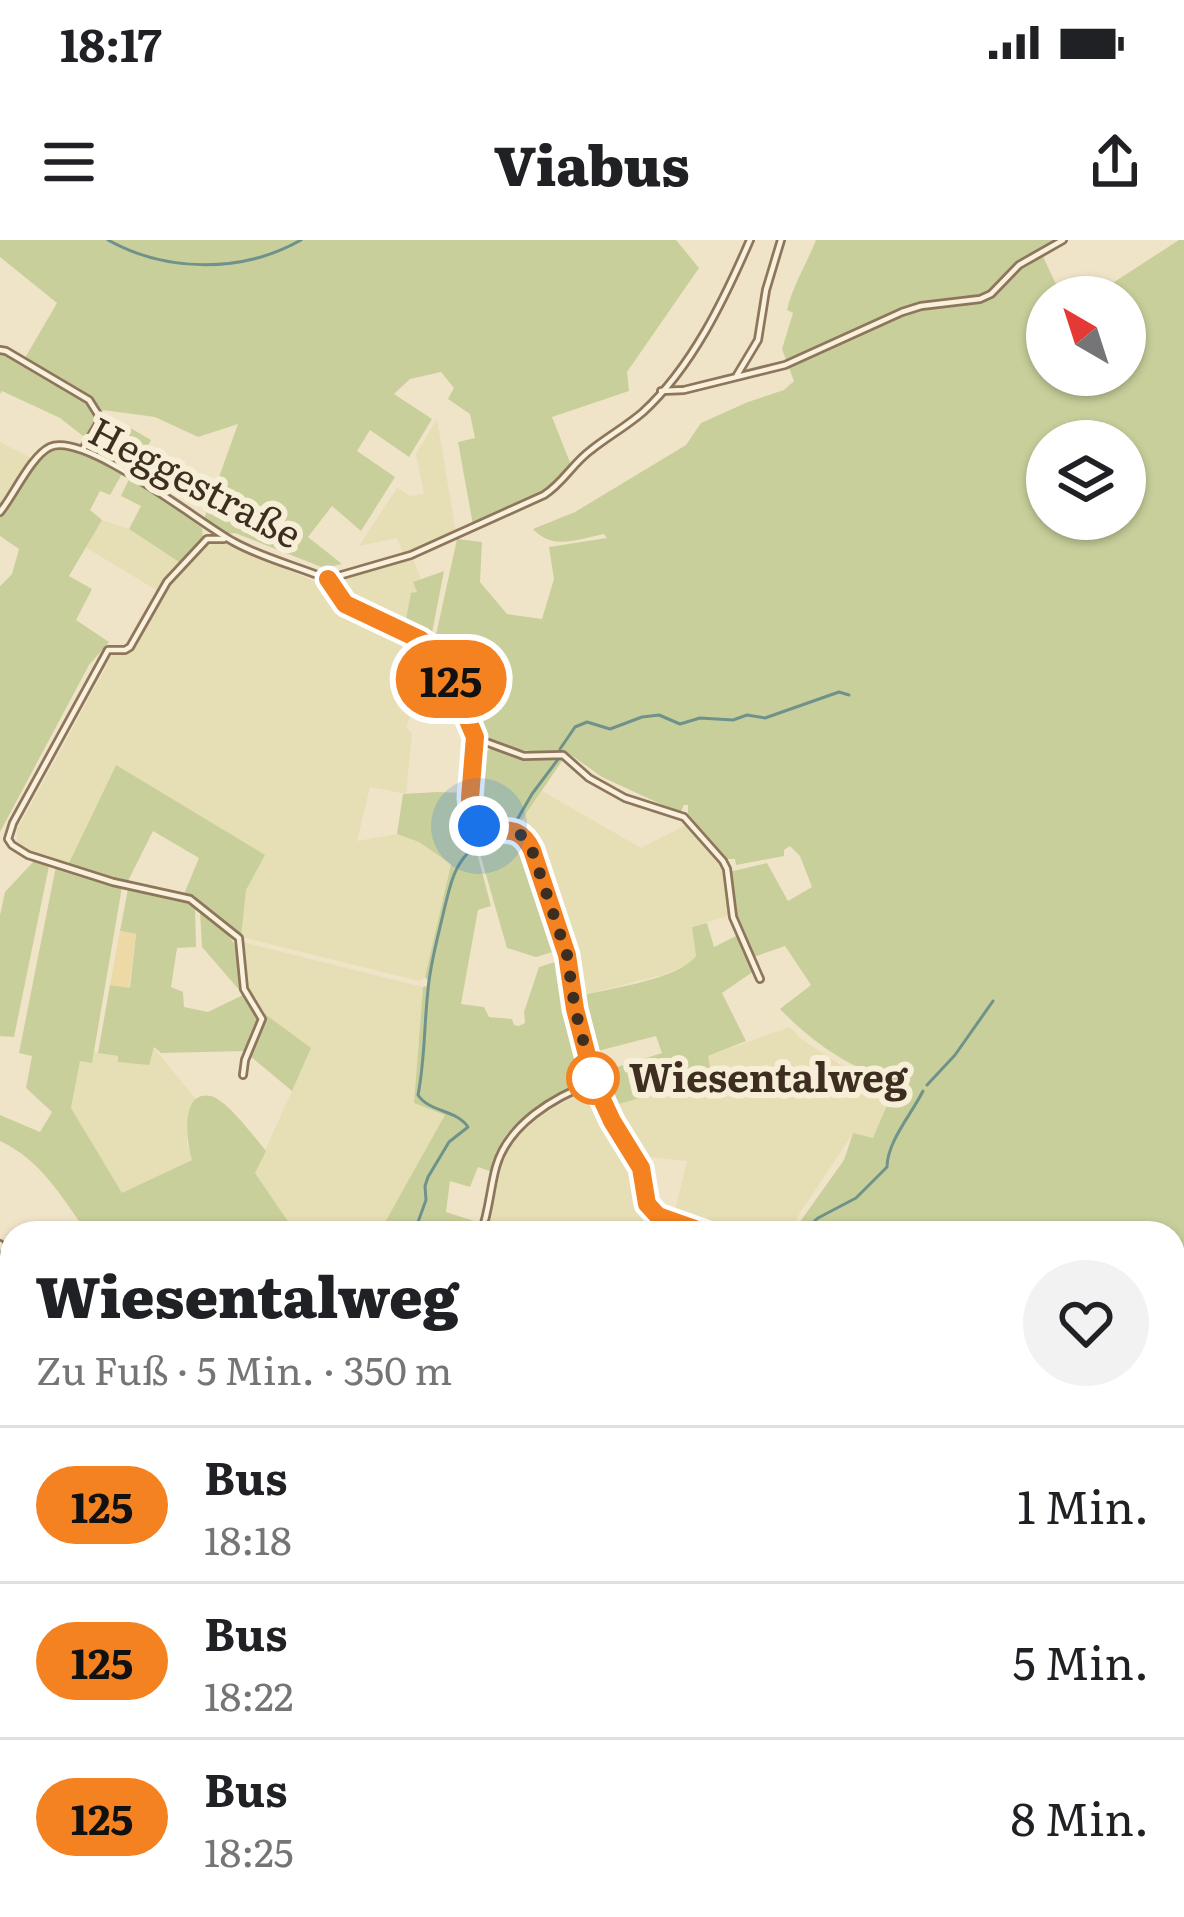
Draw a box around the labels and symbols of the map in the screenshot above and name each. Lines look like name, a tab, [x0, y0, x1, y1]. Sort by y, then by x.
north arrow	[1026, 276, 1146, 396]
street label: Heggestraße	[80, 400, 313, 561]
line badge: 125	[382, 640, 520, 718]
your location	[449, 796, 509, 856]
place label: Wiesentalweg	[629, 1046, 908, 1104]
marker: Wiesentalweg	[568, 1053, 618, 1103]

